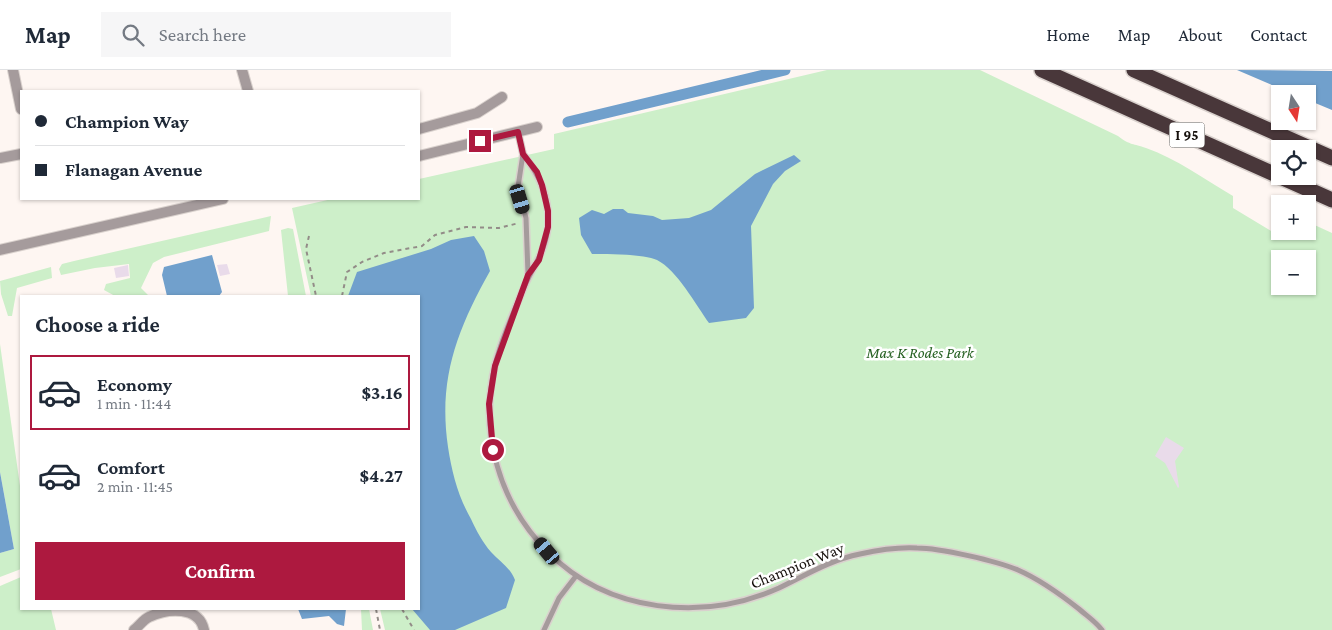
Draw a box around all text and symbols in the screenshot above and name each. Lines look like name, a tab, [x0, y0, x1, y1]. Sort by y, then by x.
search box	[101, 12, 451, 57]
text: Map	[25, 21, 71, 48]
icon: search	[119, 21, 147, 49]
text: Search here	[159, 24, 246, 45]
text: Home	[1047, 25, 1090, 45]
text: Map	[1118, 25, 1150, 45]
text: About	[1178, 25, 1222, 45]
text: Contact	[1250, 25, 1307, 45]
north arrow	[1271, 85, 1316, 130]
map controls	[1271, 85, 1316, 295]
text: Champion Way	[65, 111, 189, 132]
road number: I 95	[1170, 122, 1204, 148]
route end	[469, 130, 491, 152]
button: locate	[1271, 140, 1316, 185]
text: Flanagan Avenue	[65, 159, 202, 180]
car	[508, 182, 531, 216]
button: +	[1271, 195, 1316, 240]
button: −	[1271, 250, 1316, 295]
text: Choose a ride	[35, 312, 160, 337]
park label: Max K Rodes Park	[865, 344, 975, 361]
icon: car	[37, 370, 82, 415]
text: Economy	[97, 374, 172, 395]
text: $3.16	[362, 382, 403, 403]
text: 1 min · 11:44	[97, 395, 171, 412]
route start	[482, 439, 504, 461]
icon: car	[37, 453, 82, 498]
text: Comfort	[97, 457, 165, 478]
text: $4.27	[360, 465, 403, 486]
text: 2 min · 11:45	[97, 478, 173, 495]
car	[531, 535, 562, 567]
street label: Champion Way	[748, 539, 847, 593]
button: Confirm	[35, 542, 405, 600]

